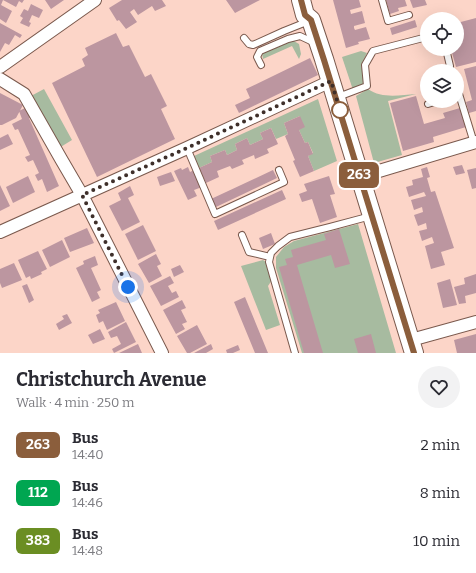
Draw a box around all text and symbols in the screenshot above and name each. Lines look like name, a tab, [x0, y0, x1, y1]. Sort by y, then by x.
map controls	[420, 12, 464, 108]
button: locate	[420, 12, 464, 56]
button: layers	[420, 64, 464, 108]
unlabelled marker	[331, 101, 349, 119]
line badge: 263	[336, 162, 382, 188]
text: 263	[347, 166, 371, 183]
your location	[118, 277, 138, 297]
button: heart	[418, 366, 460, 408]
text: Christchurch Avenue	[16, 368, 207, 391]
text: Walk · 4 min · 250 m	[16, 395, 134, 410]
text: Bus	[72, 429, 98, 447]
text: 263	[26, 436, 50, 453]
text: 2 min	[421, 436, 460, 454]
text: 14:40	[72, 447, 104, 462]
text: Bus	[72, 477, 98, 495]
text: 112	[28, 484, 48, 501]
text: 8 min	[420, 484, 460, 502]
text: 14:46	[72, 495, 103, 510]
text: Bus	[72, 525, 98, 543]
text: 383	[26, 532, 50, 549]
text: 10 min	[413, 532, 460, 550]
text: 14:48	[72, 543, 103, 558]

